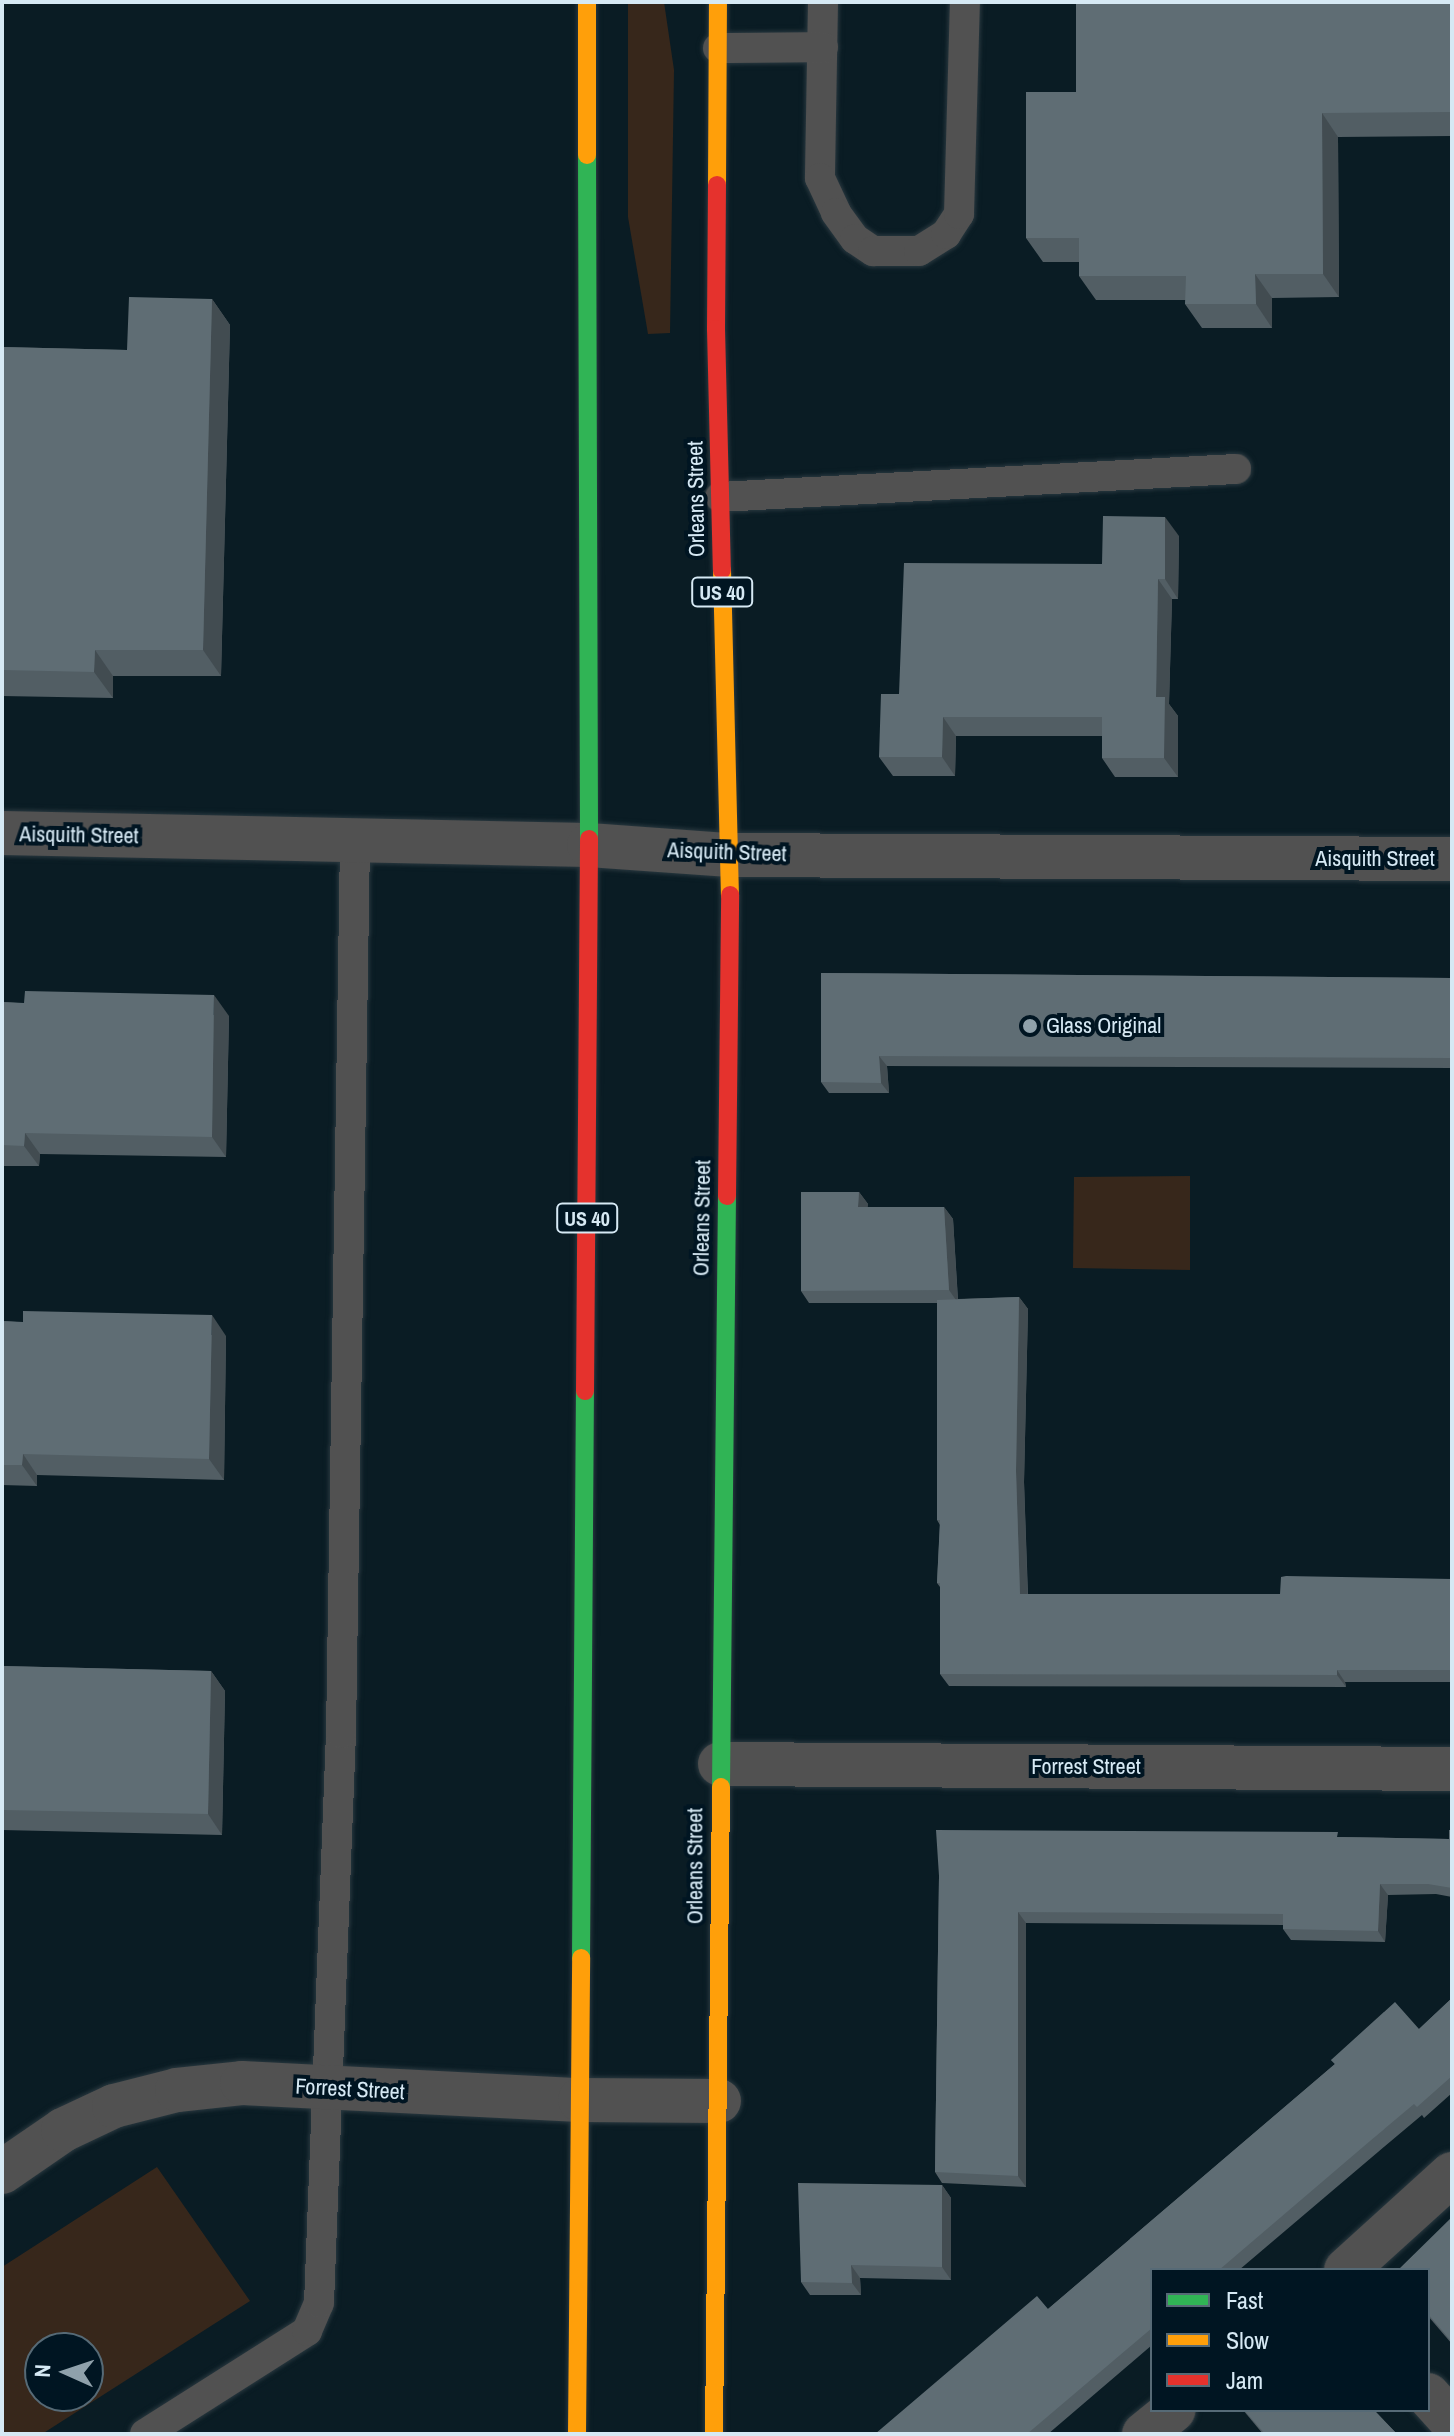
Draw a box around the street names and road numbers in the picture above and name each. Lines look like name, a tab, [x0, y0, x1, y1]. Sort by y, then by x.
street label: Orleans Street	[682, 441, 710, 557]
road number: US 40	[690, 576, 754, 608]
street label: Aisquith Street	[19, 821, 139, 849]
street label: Aisquith Street	[667, 837, 787, 867]
street label: Aisquith Street	[1315, 846, 1435, 872]
street label: Orleans Street	[688, 1160, 716, 1276]
road number: US 40	[555, 1202, 619, 1234]
street label: Forrest Street	[1031, 1754, 1141, 1780]
street label: Orleans Street	[682, 1808, 708, 1924]
street label: Forrest Street	[295, 2073, 405, 2105]

